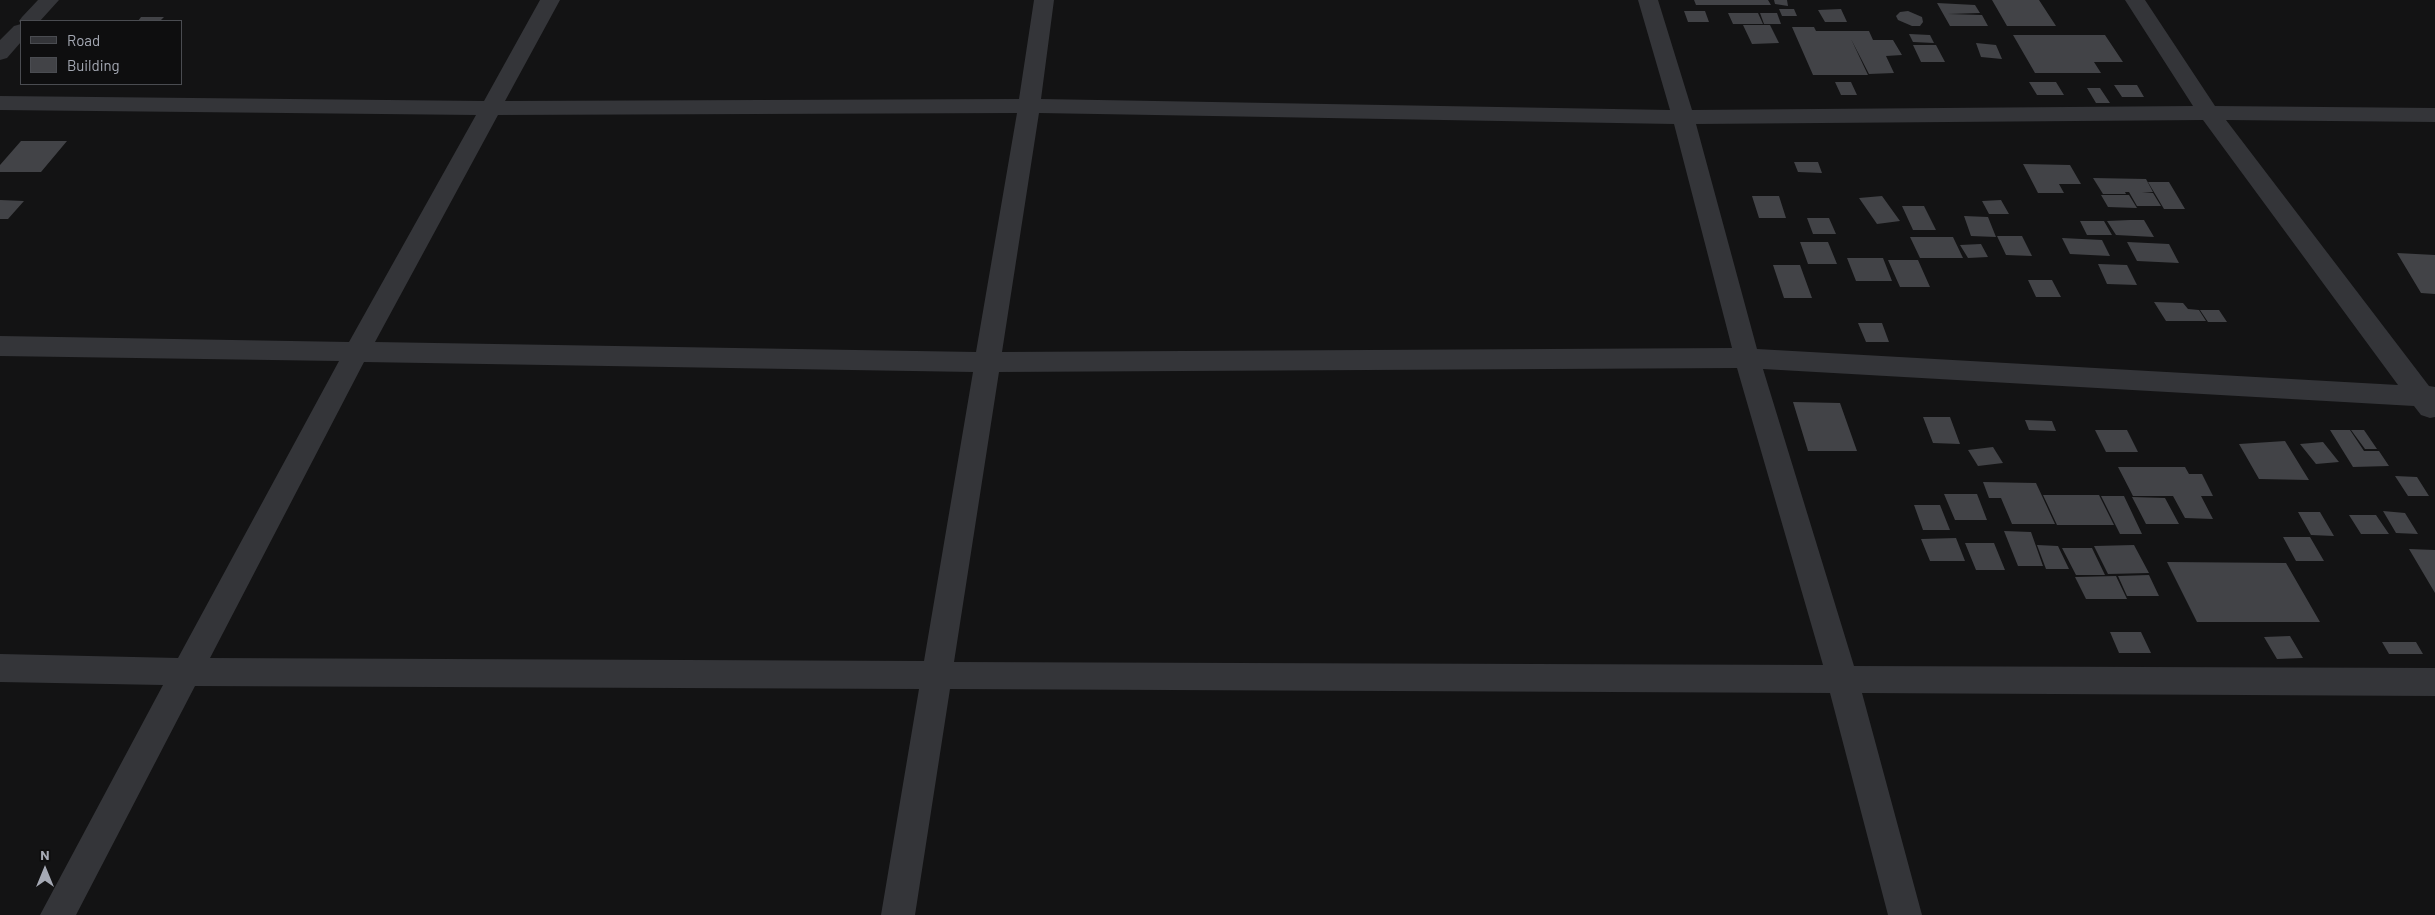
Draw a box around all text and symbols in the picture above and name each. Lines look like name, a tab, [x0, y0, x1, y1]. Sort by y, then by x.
legend	[20, 20, 182, 85]
text: Road	[67, 31, 100, 49]
text: Building	[67, 56, 120, 74]
north arrow	[20, 845, 70, 895]
text: N	[40, 846, 50, 863]

